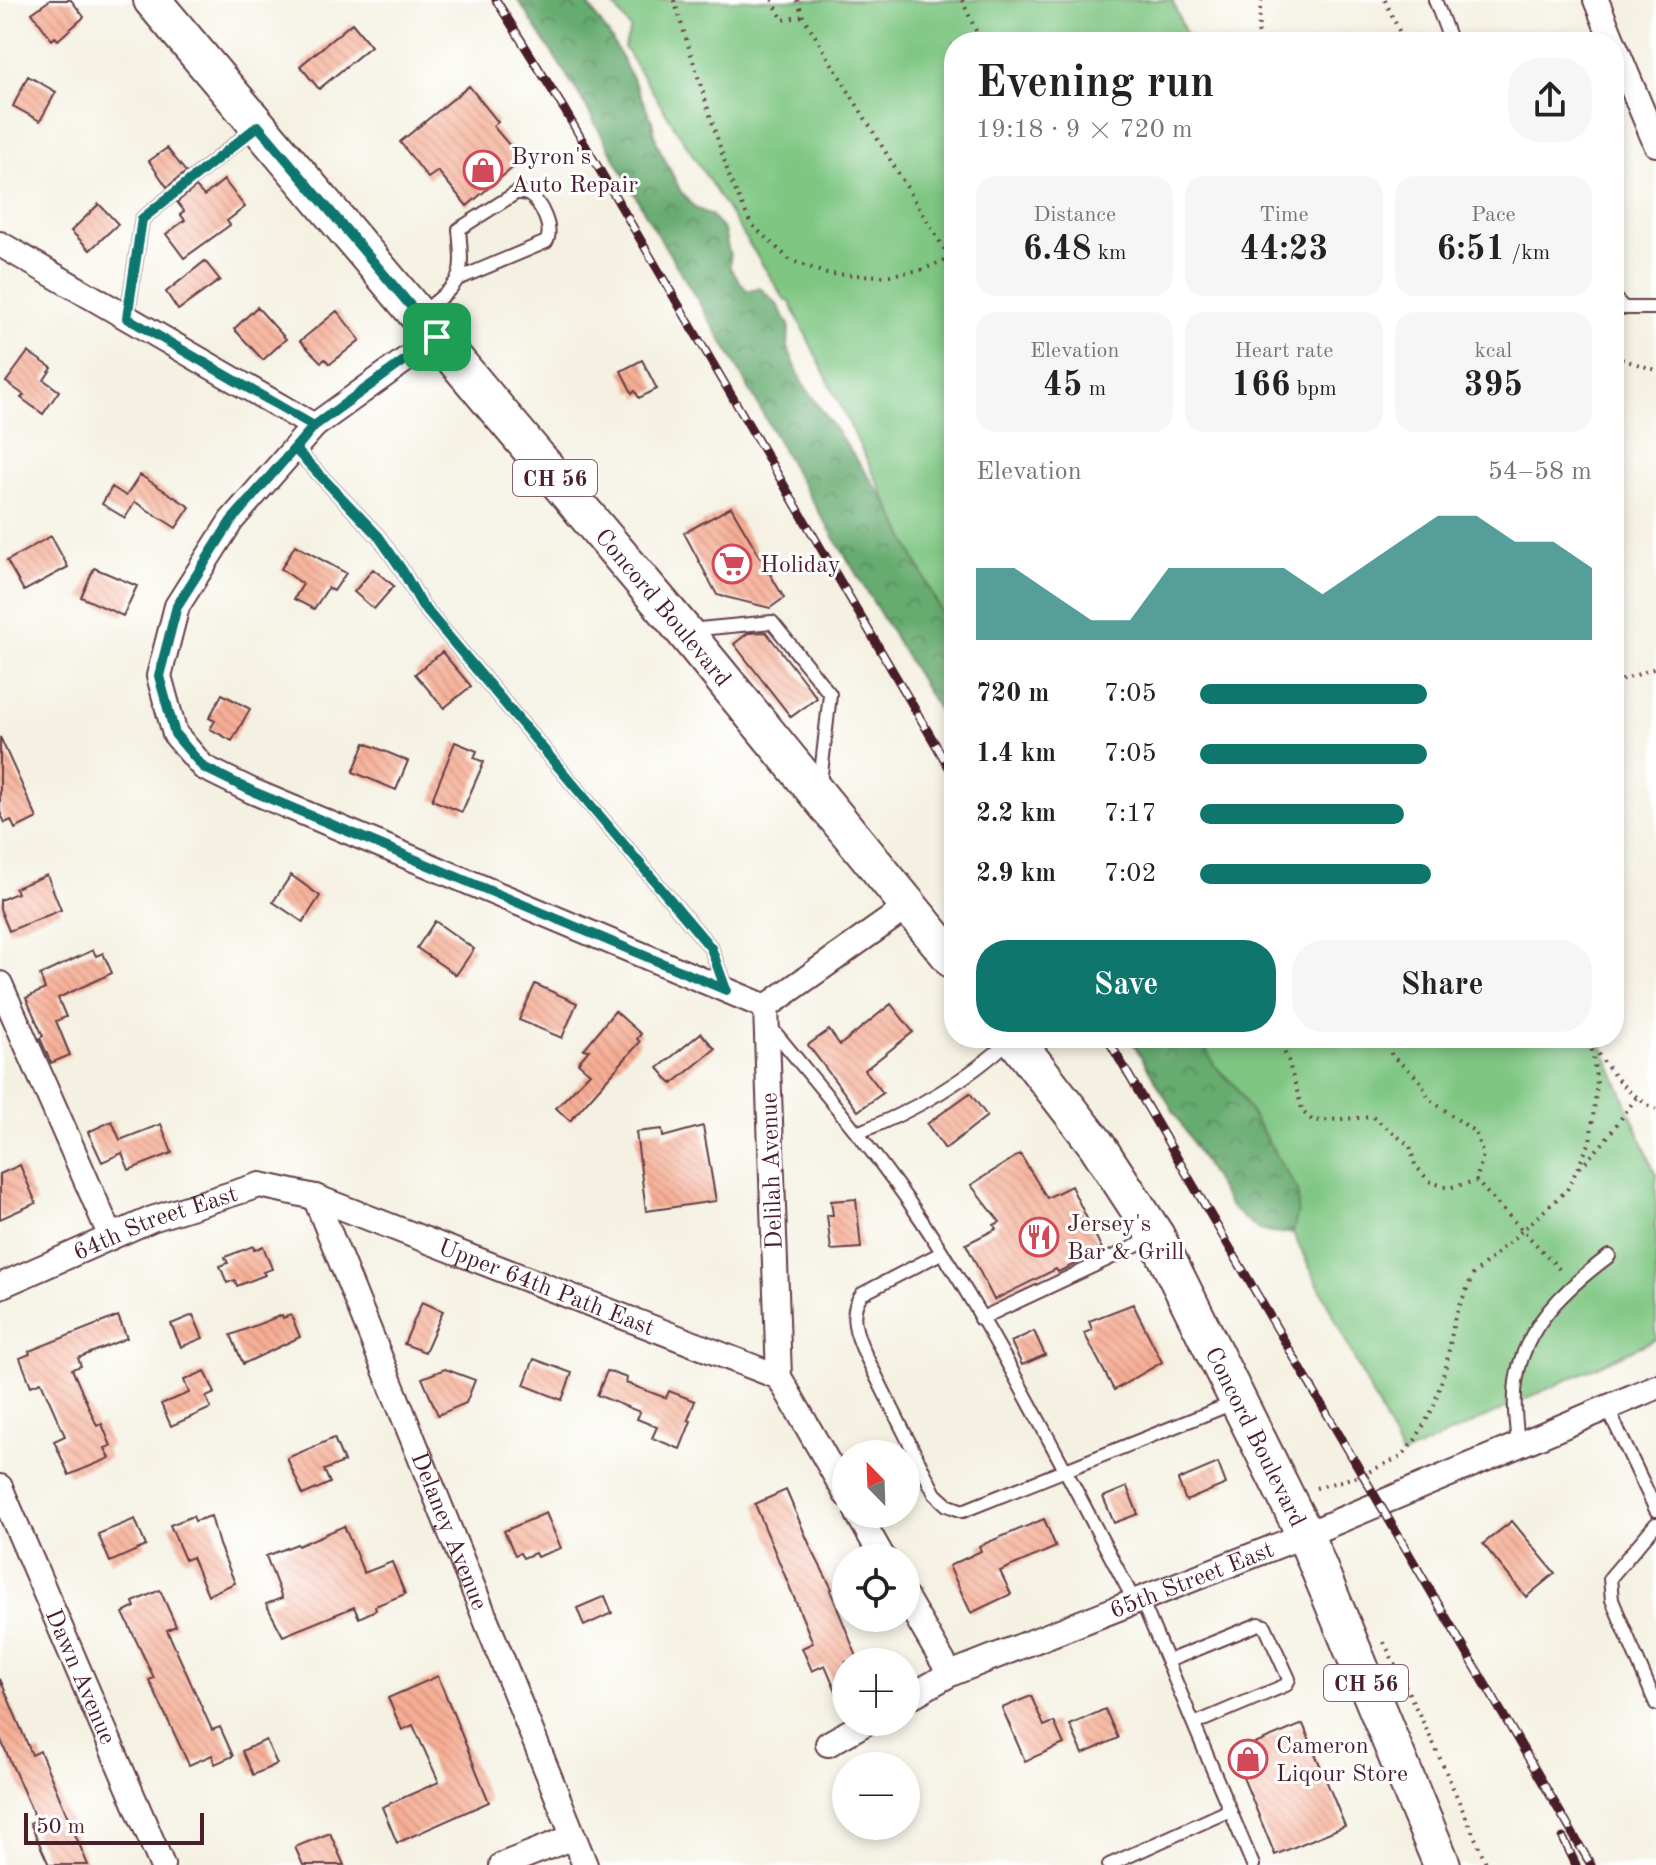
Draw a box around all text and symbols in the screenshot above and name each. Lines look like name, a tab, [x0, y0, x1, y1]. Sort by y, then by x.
button: share	[1508, 58, 1592, 142]
text: Evening run	[976, 62, 1214, 106]
text: 19:18 · 9 × 720 m	[976, 117, 1193, 143]
place label: Byron's Auto Repair	[511, 146, 638, 198]
shop icon: Byron's Auto Repair	[462, 149, 504, 191]
text: Distance	[1033, 204, 1116, 226]
text: Time	[1259, 204, 1309, 226]
text: Pace	[1471, 204, 1516, 226]
text: 6.48	[1023, 233, 1091, 267]
text: 44:23	[1240, 233, 1328, 267]
text: 6:51	[1436, 233, 1505, 267]
text: km	[1091, 242, 1127, 264]
text: /km	[1505, 242, 1550, 264]
pin	[403, 303, 471, 371]
icon: arrive	[415, 315, 459, 359]
text: Elevation	[1030, 340, 1119, 362]
text: Heart rate	[1235, 340, 1333, 362]
text: kcal	[1474, 340, 1512, 362]
text: 45	[1043, 369, 1083, 403]
text: 166	[1231, 369, 1290, 403]
text: 395	[1464, 369, 1523, 403]
text: m	[1083, 378, 1106, 400]
text: bpm	[1290, 378, 1337, 400]
text: Elevation	[976, 459, 1082, 485]
text: 54–58 m	[1488, 459, 1592, 485]
road number: CH 56	[513, 460, 597, 496]
street label: Concord Boulevard	[589, 525, 734, 692]
supermarket icon: Holiday	[711, 543, 753, 585]
place label: Holiday	[760, 554, 841, 578]
text: 720 m	[976, 681, 1049, 707]
text: 7:05	[1104, 681, 1157, 707]
text: 1.4 km	[976, 741, 1056, 767]
text: 7:05	[1104, 741, 1157, 767]
text: 2.2 km	[976, 801, 1056, 827]
text: 7:17	[1104, 801, 1157, 827]
text: 2.9 km	[976, 861, 1056, 887]
text: 7:02	[1104, 861, 1157, 887]
button: Save	[976, 940, 1276, 1032]
button: Share	[1292, 940, 1592, 1032]
street label: Delilah Avenue	[758, 1092, 788, 1250]
street label: 64th Street East	[70, 1183, 241, 1266]
place label: Jersey's Bar & Grill	[1067, 1213, 1184, 1265]
restaurant icon: Jersey's Bar & Grill	[1018, 1216, 1060, 1258]
street label: Upper 64th Path East	[434, 1236, 657, 1341]
street label: Concord Boulevard	[1199, 1344, 1309, 1531]
north arrow	[832, 1440, 920, 1528]
map controls	[832, 1440, 920, 1840]
street label: Delaney Avenue	[405, 1449, 491, 1614]
street label: 65th Street East	[1107, 1538, 1278, 1624]
button: locate	[832, 1544, 920, 1632]
street label: Dawn Avenue	[40, 1606, 119, 1748]
button: +	[832, 1648, 920, 1736]
road number: CH 56	[1324, 1665, 1408, 1701]
place label: Cameron Liqour Store	[1276, 1735, 1408, 1787]
shop icon: Cameron Liqour Store	[1227, 1738, 1269, 1780]
button: −	[832, 1752, 920, 1840]
scale bar	[24, 1809, 204, 1845]
text: 50 m	[36, 1816, 85, 1838]

